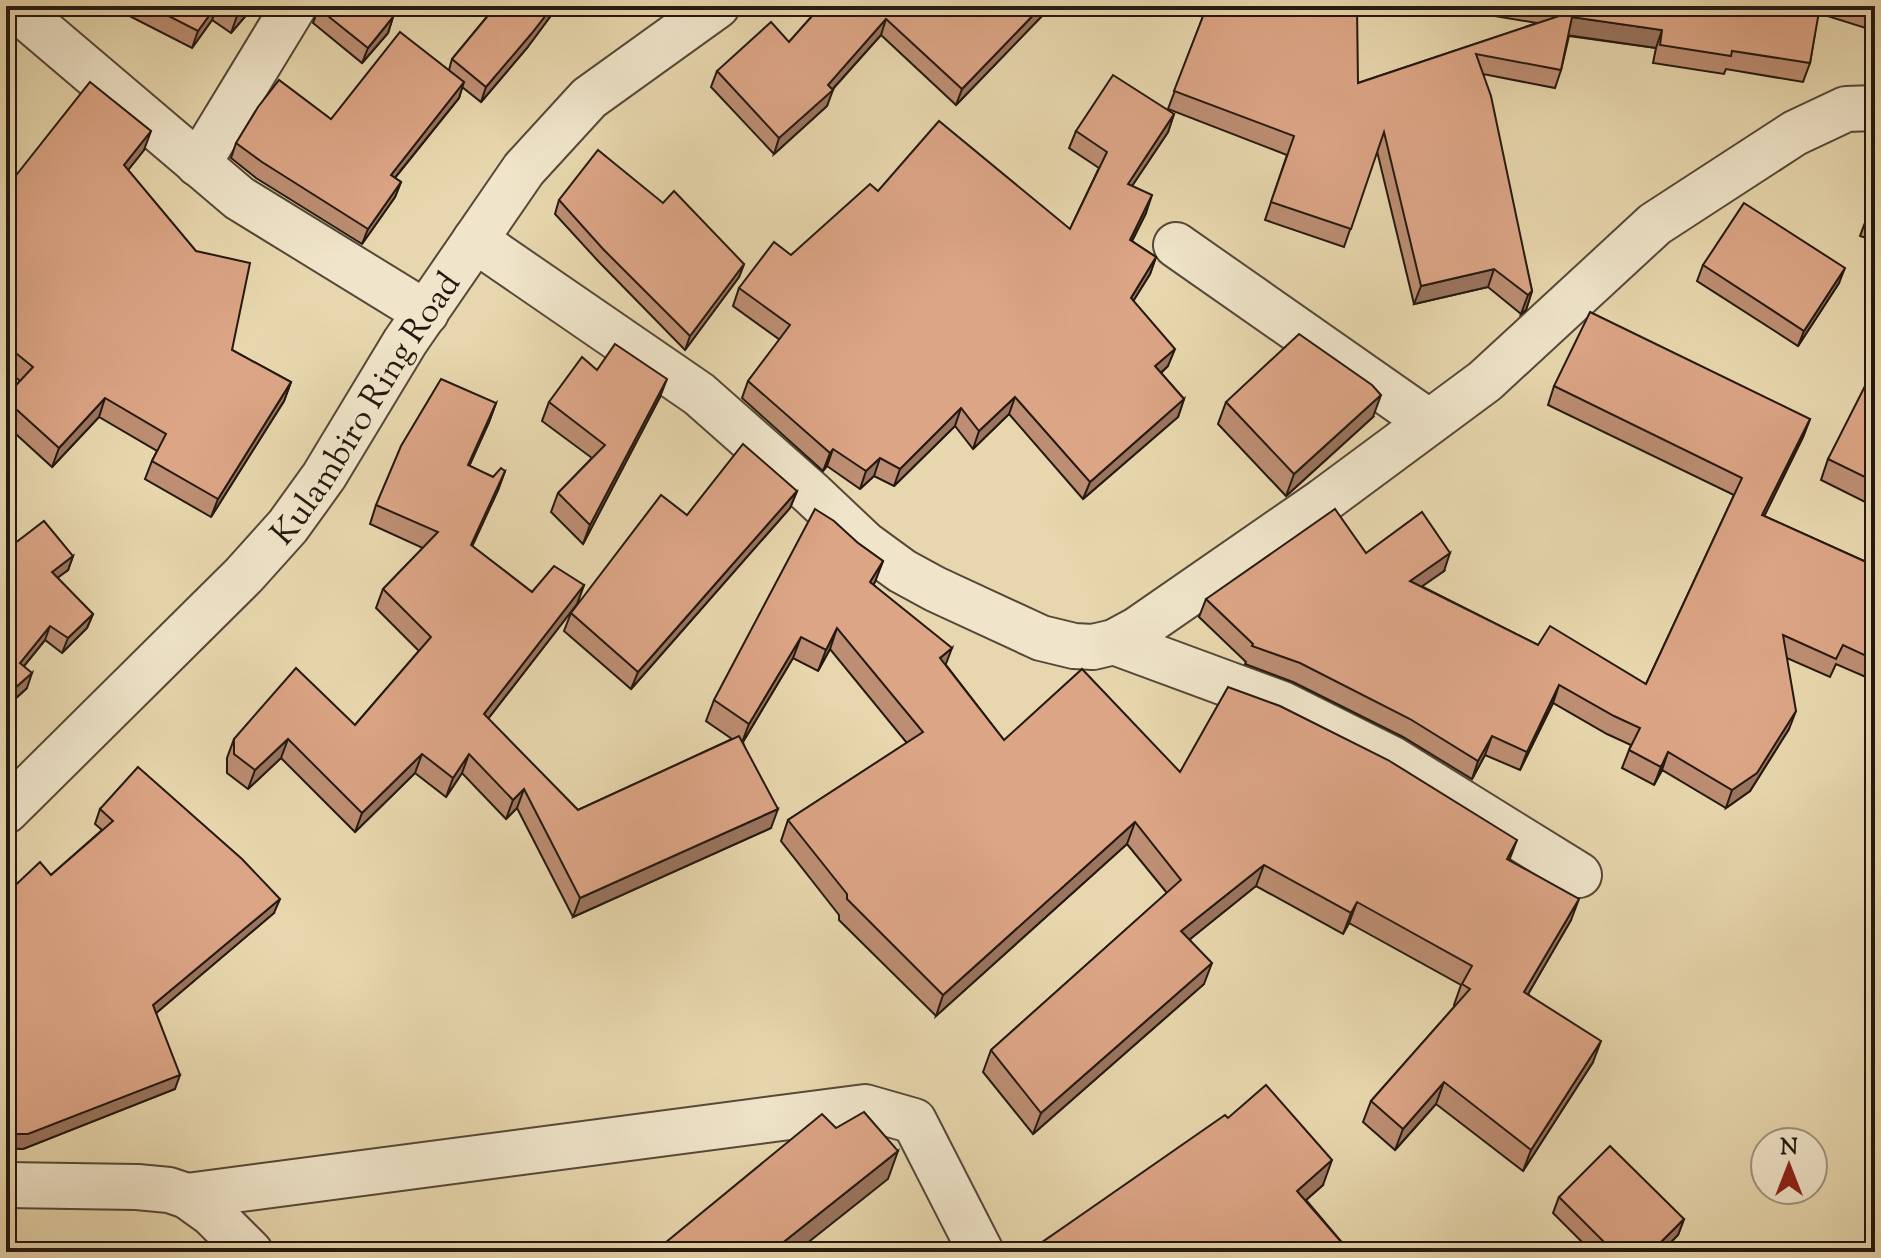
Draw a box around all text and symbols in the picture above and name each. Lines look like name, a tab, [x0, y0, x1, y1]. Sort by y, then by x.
street label: Kulambiro Ring Road	[261, 263, 474, 558]
north arrow	[1749, 1126, 1829, 1206]
text: N	[1780, 1133, 1798, 1165]

